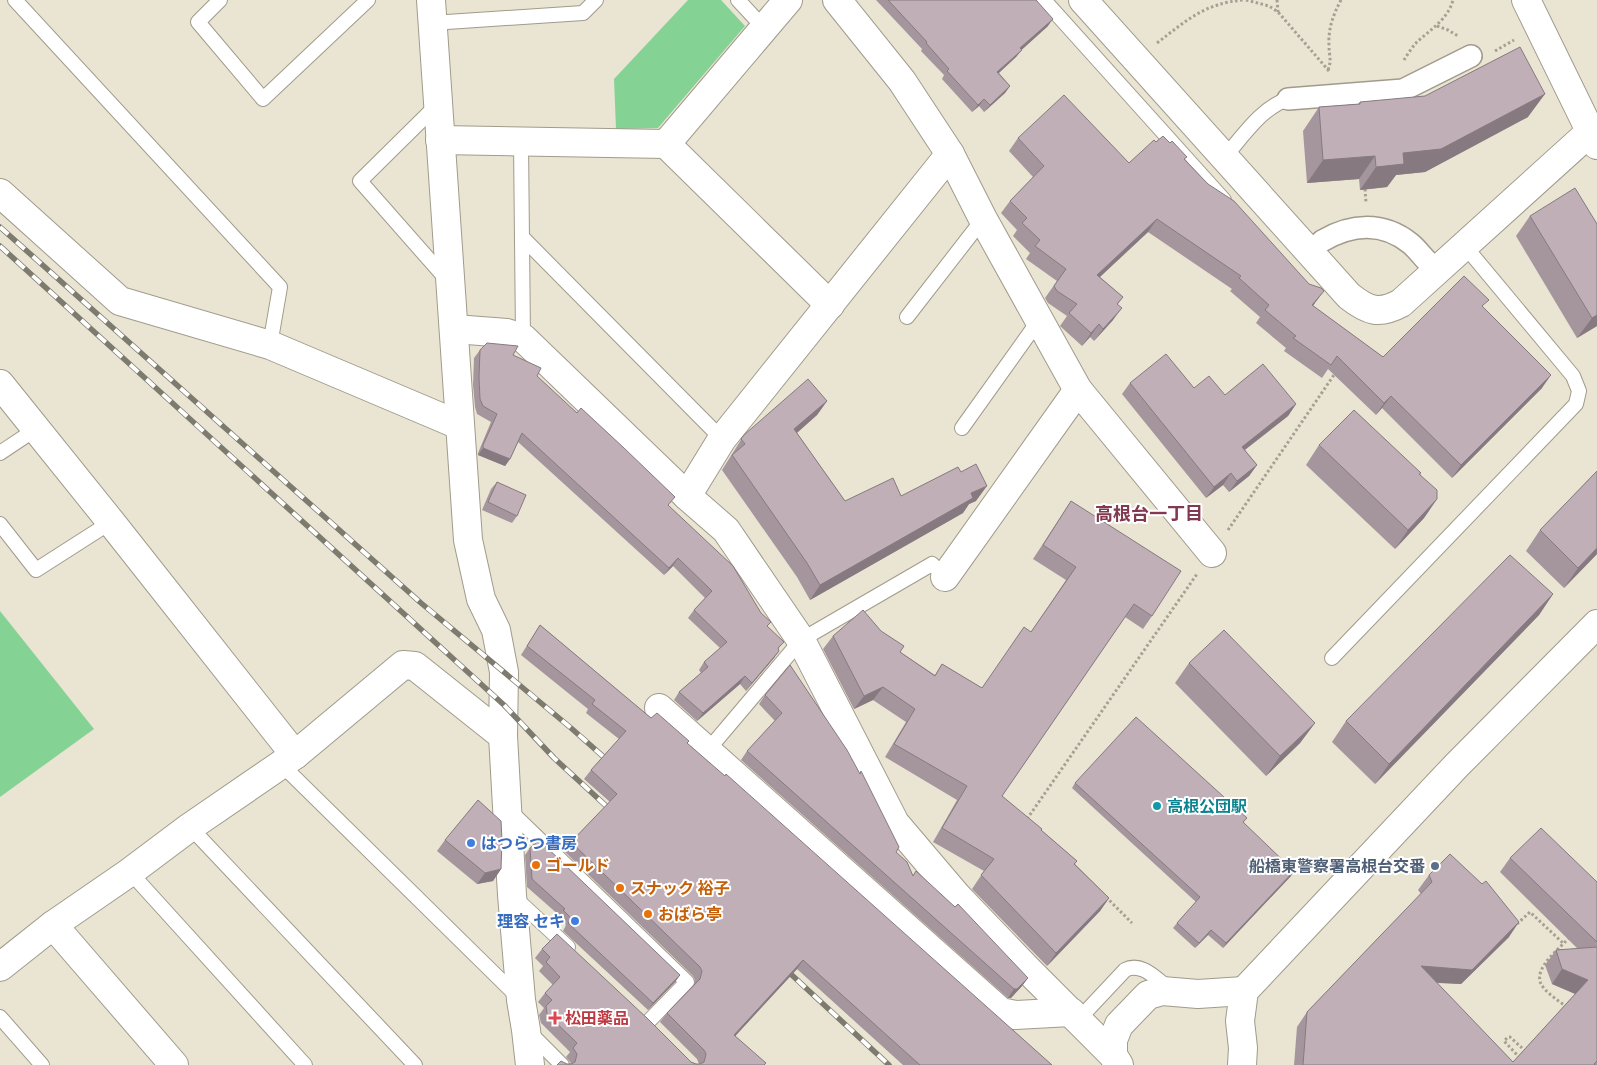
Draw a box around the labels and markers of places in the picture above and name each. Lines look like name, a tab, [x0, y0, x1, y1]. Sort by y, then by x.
place label: 高根公団駅	[1167, 797, 1247, 815]
marker: 高根公団駅	[1151, 800, 1163, 812]
place label: はつらつ書房	[481, 834, 577, 852]
marker: はつらつ書房	[465, 837, 477, 849]
place label: ゴールド	[546, 856, 610, 874]
place label: 船橋東警察署高根台交番	[1249, 857, 1425, 875]
marker: ゴールド	[530, 859, 542, 871]
marker: 船橋東警察署高根台交番	[1429, 860, 1441, 872]
place label: スナック 裕子	[630, 879, 730, 897]
marker: スナック 裕子	[614, 882, 626, 894]
place label: おばら亭	[658, 905, 722, 923]
marker: おばら亭	[642, 908, 654, 920]
place label: 理容 セキ	[497, 912, 565, 930]
marker: 理容 セキ	[569, 915, 581, 927]
place label: 松田薬品	[565, 1009, 629, 1027]
marker: 松田薬品	[549, 1012, 561, 1024]

